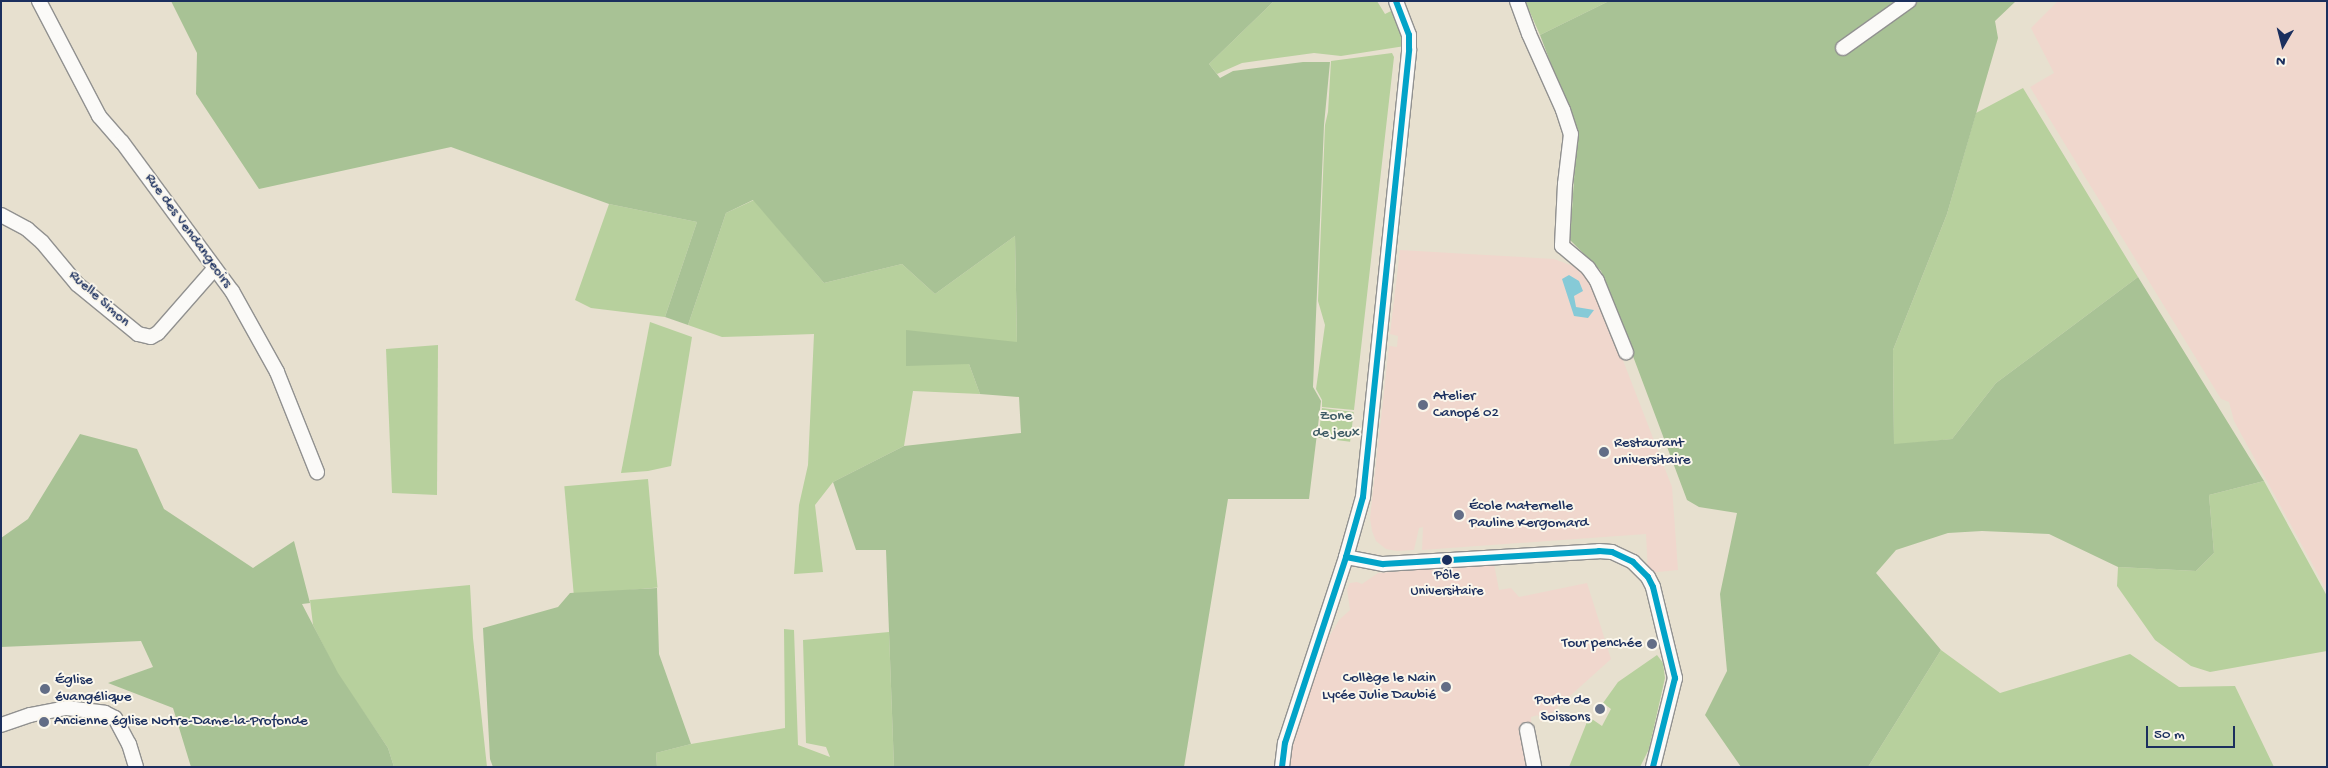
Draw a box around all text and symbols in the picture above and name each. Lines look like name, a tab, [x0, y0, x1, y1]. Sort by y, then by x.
north arrow	[2258, 20, 2308, 70]
text: N	[2275, 51, 2287, 69]
street label: Rue des Vendangeoirs	[140, 170, 236, 292]
street label: Ruelle Simon	[65, 267, 133, 331]
place label: Atelier Canopé 02	[1433, 387, 1499, 422]
marker: Atelier Canopé 02	[1417, 399, 1429, 411]
park label: Zone de jeux	[1312, 407, 1360, 442]
place label: Restaurant universitaire	[1614, 434, 1691, 469]
marker: Restaurant universitaire	[1598, 446, 1610, 458]
place label: École Maternelle Pauline Kergomard	[1469, 497, 1588, 532]
marker: École Maternelle Pauline Kergomard	[1453, 509, 1465, 521]
marker: Pôle Universitaire	[1442, 555, 1452, 565]
place label: Pôle Universitaire	[1410, 568, 1484, 600]
place label: Tour penchée	[1562, 635, 1642, 653]
marker: Tour penchée	[1646, 638, 1658, 650]
place label: Collège le Nain Lycée Julie Daubié	[1322, 669, 1436, 704]
place label: Église évangélique	[55, 671, 131, 706]
marker: Collège le Nain Lycée Julie Daubié	[1440, 681, 1452, 693]
marker: Église évangélique	[39, 683, 51, 695]
place label: Porte de Soissons	[1535, 691, 1590, 726]
marker: Porte de Soissons	[1594, 703, 1606, 715]
place label: Ancienne église Notre-Dame-la-Profonde	[54, 713, 308, 731]
marker: Ancienne église Notre-Dame-la-Profonde	[38, 716, 50, 728]
scale bar	[2148, 716, 2237, 748]
text: 50 m	[2154, 726, 2185, 744]

